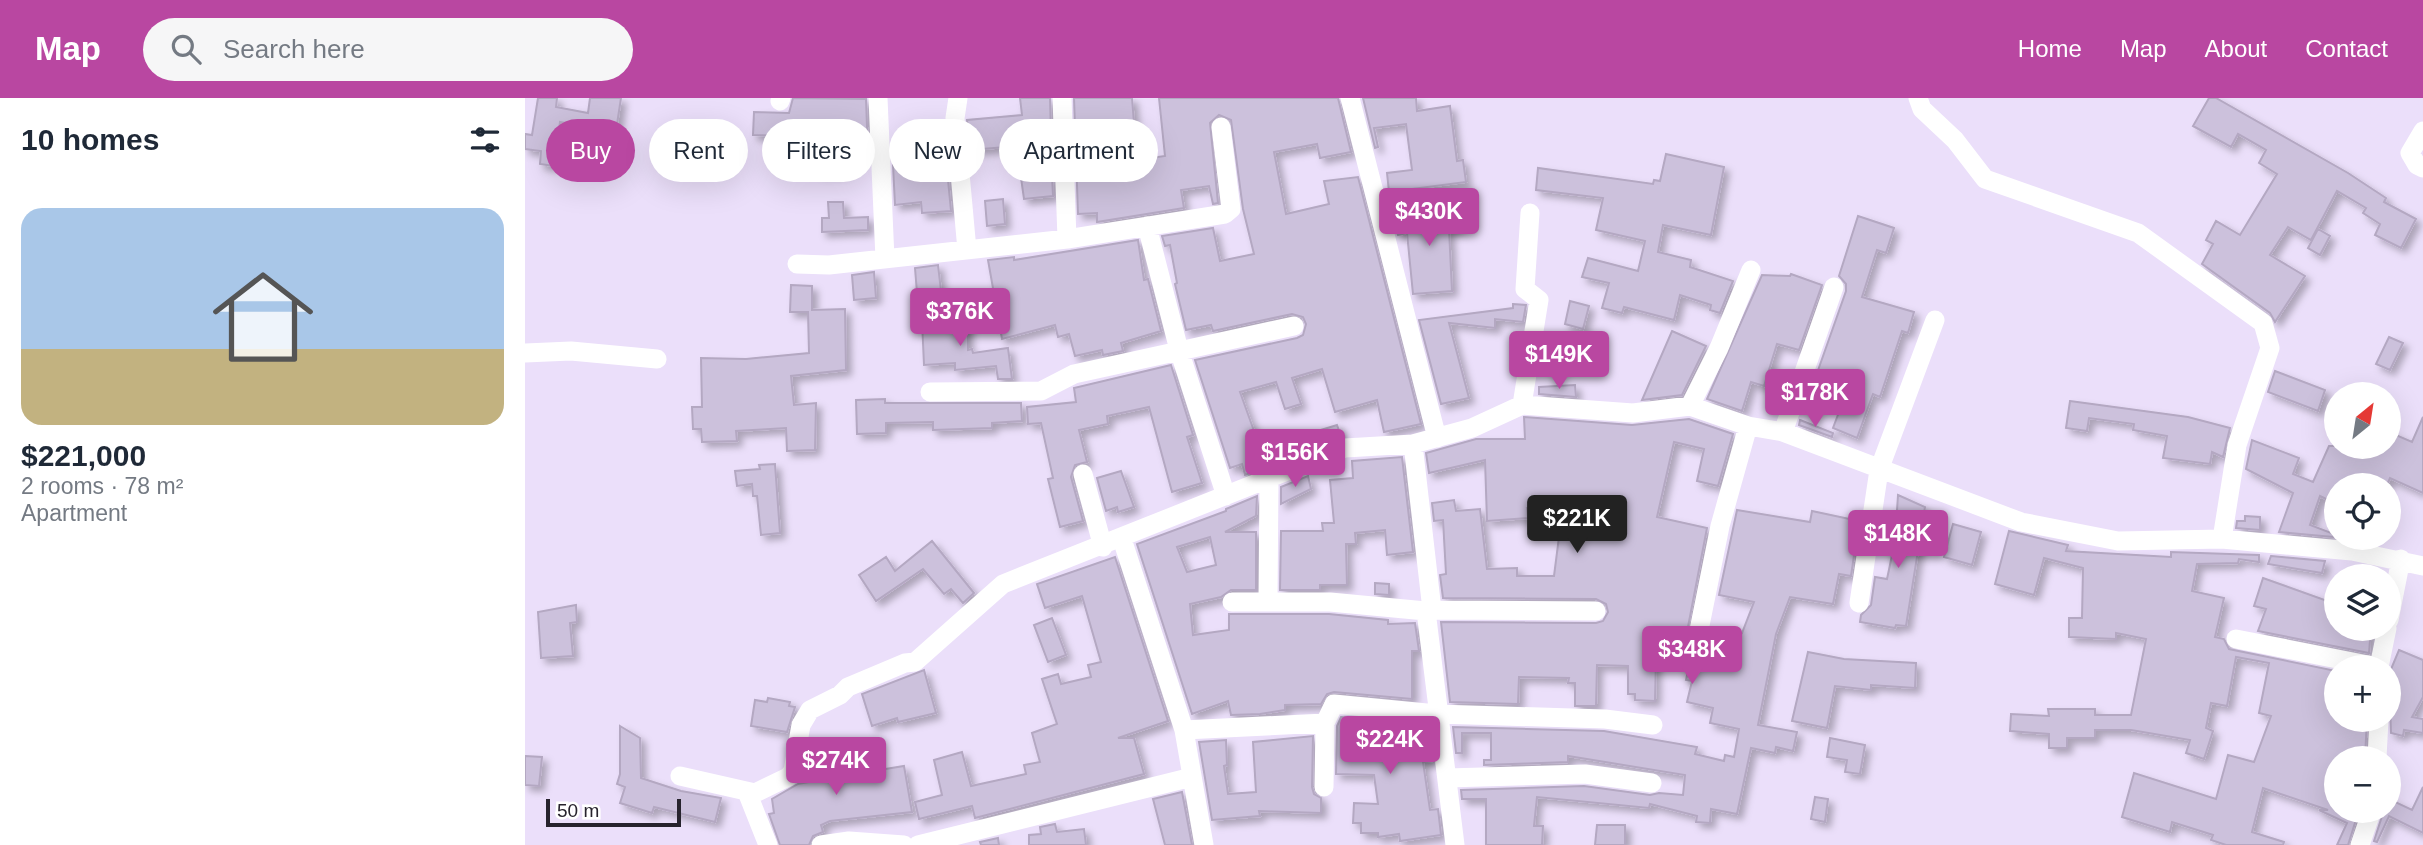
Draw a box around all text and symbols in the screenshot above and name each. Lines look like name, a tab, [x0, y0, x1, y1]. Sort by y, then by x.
search box	[143, 18, 633, 81]
text: Map	[35, 30, 101, 67]
icon: search	[167, 30, 205, 68]
text: Search here	[223, 34, 365, 64]
text: Home	[2018, 35, 2082, 62]
text: Map	[2120, 35, 2167, 62]
text: About	[2205, 35, 2267, 62]
text: Contact	[2305, 35, 2388, 62]
chip: Buy	[546, 119, 635, 182]
chip: Rent	[649, 119, 748, 182]
chip: Filters	[762, 119, 875, 182]
chip: New	[889, 119, 985, 182]
chip: Apartment	[999, 119, 1158, 182]
icon: filters	[466, 121, 504, 159]
text: 10 homes	[21, 123, 159, 156]
pin: $430K	[1380, 188, 1478, 248]
text: $430K	[1395, 198, 1463, 224]
icon: home	[200, 254, 326, 380]
pin: $376K	[911, 288, 1009, 348]
text: $376K	[926, 298, 994, 324]
pin: $149K	[1510, 331, 1608, 391]
text: $149K	[1525, 341, 1593, 367]
pin: $178K	[1766, 370, 1864, 429]
text: $178K	[1781, 379, 1849, 405]
north arrow	[2324, 382, 2401, 458]
map controls	[2324, 382, 2401, 823]
pin: $156K	[1246, 430, 1344, 489]
text: $221,000	[21, 439, 146, 472]
text: $156K	[1261, 439, 1329, 465]
text: 2 rooms · 78 m²	[21, 473, 183, 499]
button: locate	[2324, 473, 2401, 550]
pin: $221K	[1528, 496, 1626, 555]
text: Apartment	[21, 500, 127, 526]
text: $221K	[1543, 505, 1611, 531]
pin: $148K	[1849, 510, 1947, 570]
text: $148K	[1864, 520, 1932, 546]
button: layers	[2324, 564, 2401, 641]
pin: $348K	[1643, 626, 1741, 686]
text: $348K	[1658, 636, 1726, 662]
button: +	[2324, 655, 2401, 732]
pin: $224K	[1341, 716, 1439, 776]
text: $224K	[1356, 726, 1424, 752]
pin: $274K	[787, 738, 885, 797]
button: −	[2324, 746, 2401, 823]
text: $274K	[802, 747, 870, 773]
scale bar	[546, 796, 681, 828]
text: 50 m	[557, 800, 599, 821]

